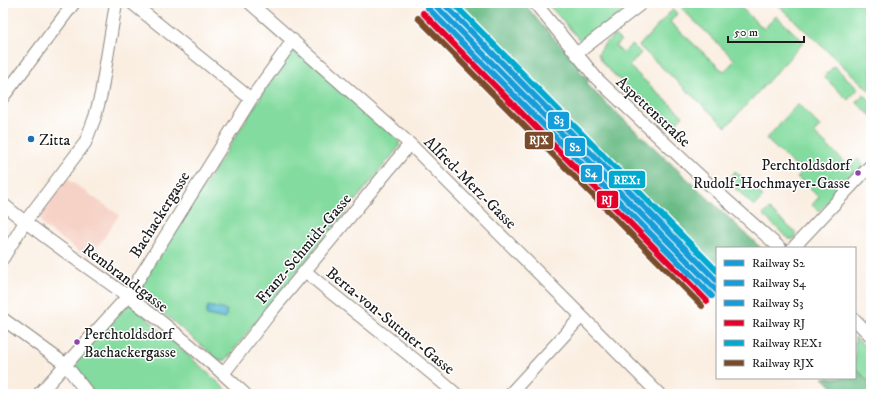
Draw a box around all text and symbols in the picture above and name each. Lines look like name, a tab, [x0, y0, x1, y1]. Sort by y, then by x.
scale bar	[728, 18, 804, 44]
text: 50 m	[734, 25, 758, 40]
street label: Aspettenstraße	[612, 72, 695, 152]
line badge: S3	[547, 111, 570, 130]
text: S3	[554, 114, 564, 128]
place label: Zitta	[39, 130, 71, 150]
line badge: RJX	[524, 131, 554, 150]
street label: Alfred-Merz-Gasse	[420, 132, 521, 233]
marker: Zitta	[26, 134, 36, 144]
text: RJX	[529, 134, 550, 148]
line badge: S2	[564, 137, 586, 157]
text: S2	[569, 141, 581, 155]
place label: Perchtoldsdorf Rudolf-Hochmayer-Gasse	[693, 156, 852, 193]
line badge: S4	[580, 164, 603, 183]
street label: Bachackergasse	[125, 167, 195, 261]
text: S4	[585, 167, 598, 181]
marker: Perchtoldsdorf Rudolf-Hochmayer-Gasse	[853, 168, 863, 178]
line badge: REX1	[608, 170, 646, 189]
text: REX1	[613, 174, 641, 188]
street label: Franz-Schmidt-Gasse	[252, 189, 356, 308]
line badge: RJ	[596, 190, 619, 209]
text: RJ	[601, 194, 613, 208]
street label: Rembrandtgasse	[78, 239, 173, 317]
legend	[716, 247, 856, 379]
text: Railway S2	[752, 256, 805, 271]
street label: Berta-von-Suttner-Gasse	[322, 263, 459, 379]
text: Railway S4	[752, 276, 807, 291]
text: Railway S3	[752, 296, 803, 311]
text: Railway RJ	[752, 316, 805, 331]
place label: Perchtoldsdorf Bachackergasse	[84, 325, 176, 362]
text: Railway REX1	[752, 336, 822, 351]
marker: Perchtoldsdorf Bachackergasse	[72, 337, 82, 347]
text: Railway RJX	[752, 356, 814, 371]

